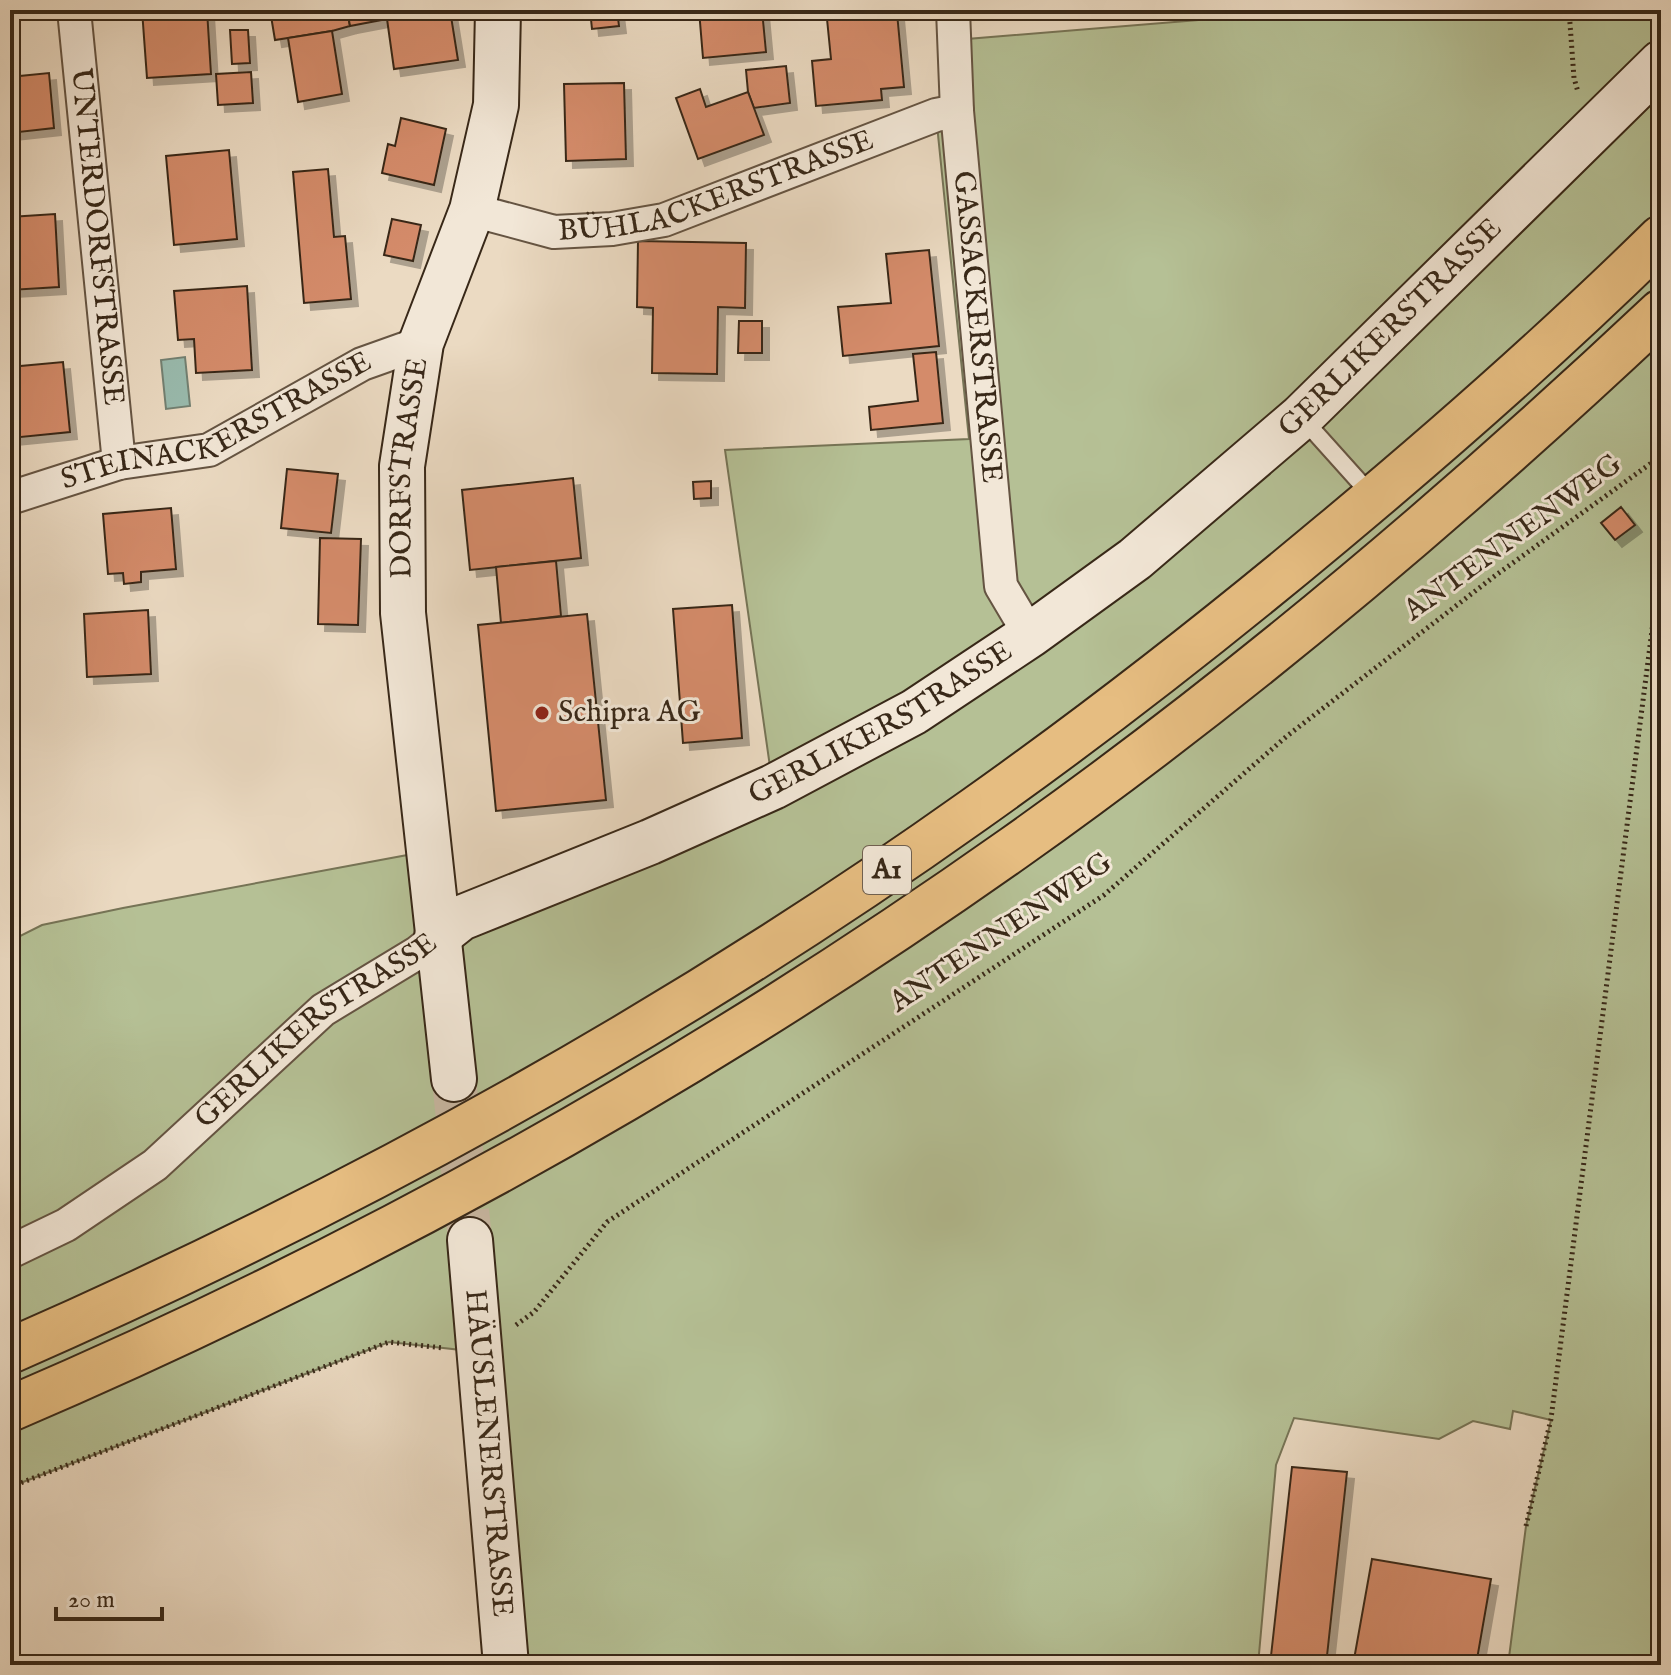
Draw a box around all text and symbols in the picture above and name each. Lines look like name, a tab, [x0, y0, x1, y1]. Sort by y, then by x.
street label: UNTERDORFSTRASSE	[61, 66, 132, 407]
street label: BÜHLACKERSTRASSE	[557, 122, 879, 251]
street label: GASSACKERSTRASSE	[944, 169, 1010, 485]
street label: GERLIKERSTRASSE	[1271, 210, 1511, 447]
street label: STEINACKERSTRASSE	[56, 343, 379, 499]
street label: DORFSTRASSE	[382, 355, 437, 579]
street label: ANTENNENWEG	[1396, 446, 1630, 631]
street label: GERLIKERSTRASSE	[743, 633, 1020, 814]
place label: Schipra AG	[558, 694, 701, 732]
marker: Schipra AG	[533, 704, 551, 722]
street label: ANTENNENWEG	[881, 844, 1120, 1022]
road number: A1	[863, 846, 911, 894]
street label: GERLIKERSTRASSE	[187, 925, 445, 1137]
street label: HÄUSLENERSTRASSE	[455, 1288, 521, 1619]
scale bar	[56, 1571, 162, 1621]
text: 20 m	[68, 1585, 115, 1616]

